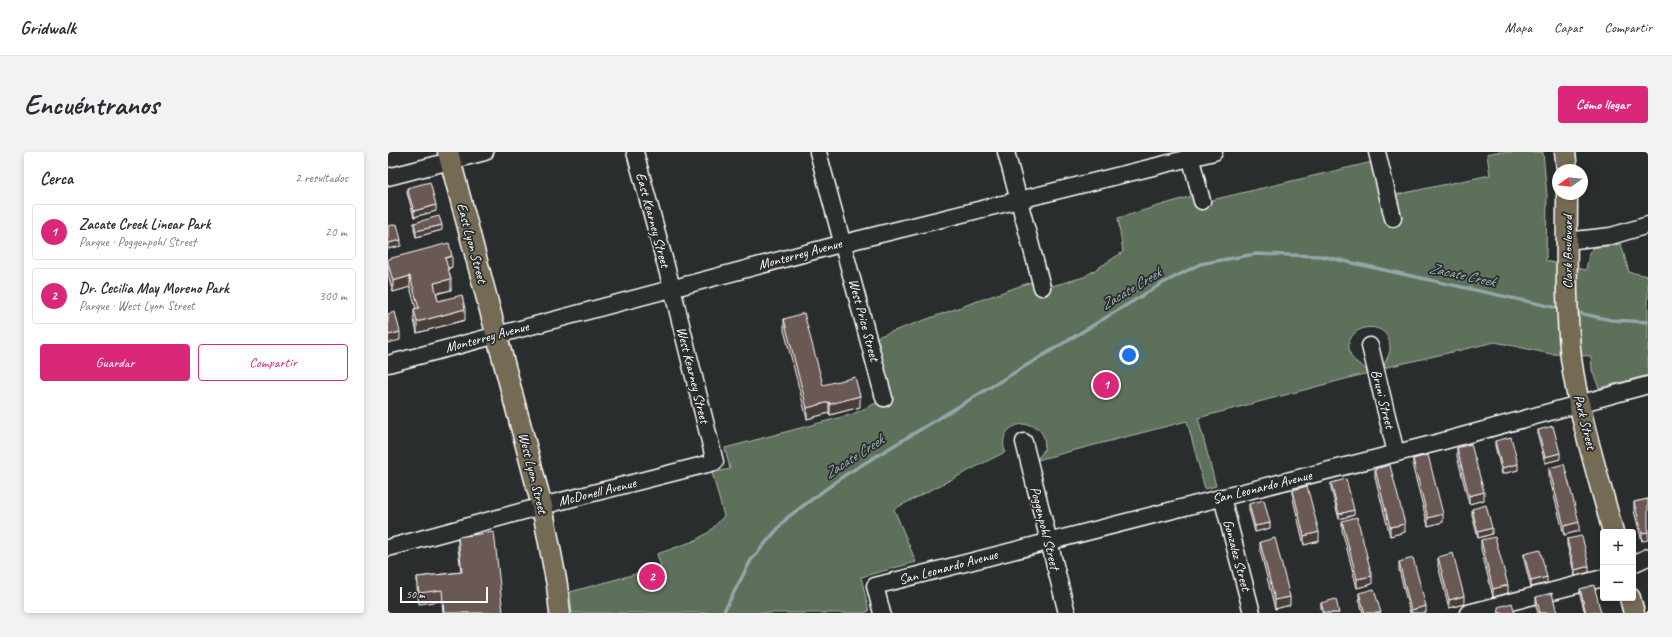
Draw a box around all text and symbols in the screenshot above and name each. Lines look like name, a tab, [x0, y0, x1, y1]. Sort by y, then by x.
text: Gridwalk	[20, 16, 76, 40]
text: Mapa	[1505, 19, 1532, 36]
text: Capas	[1554, 19, 1582, 36]
text: Compartir	[1604, 19, 1652, 36]
button: Cómo llegar	[1558, 86, 1648, 123]
text: Encuéntranos	[24, 87, 159, 122]
north arrow	[1552, 164, 1588, 200]
text: Cerca	[40, 168, 73, 189]
text: 2 resultados	[295, 170, 348, 186]
street label: East Kearney Street	[632, 171, 674, 271]
street label: East Lyon Street	[453, 201, 491, 286]
street label: Clark Boulevard	[1559, 213, 1576, 289]
text: Zacate Creek Linear Park	[79, 215, 210, 234]
text: 1	[51, 224, 57, 240]
text: 20 m	[325, 224, 347, 240]
text: Parque · Poggenpohl Street	[79, 234, 196, 250]
street label: Monterrey Avenue	[756, 234, 845, 273]
water label: Zacate Creek	[1427, 259, 1499, 292]
water label: Zacate Creek	[1098, 262, 1167, 314]
street label: West Price Street	[845, 277, 884, 364]
text: Dr. Cecilia May Moreno Park	[79, 279, 229, 298]
text: 2	[51, 288, 57, 304]
text: 300 m	[319, 288, 347, 304]
text: Parque · West Lyon Street	[79, 298, 194, 314]
street label: Monterrey Avenue	[443, 317, 532, 356]
street label: West Kearney Street	[673, 325, 714, 426]
button: Guardar	[40, 344, 190, 381]
button: Compartir	[198, 344, 348, 381]
your location	[1119, 345, 1139, 365]
street label: Bruni Street	[1367, 368, 1399, 431]
pin: 1	[1093, 370, 1119, 400]
street label: Park Street	[1570, 393, 1600, 452]
water label: Zacate Creek	[821, 430, 889, 483]
street label: West Lyon Street	[515, 431, 552, 517]
street label: San Leonardo Avenue	[1211, 466, 1315, 508]
street label: McDonell Avenue	[556, 474, 639, 510]
street label: Poggenpohl Street	[1027, 485, 1064, 573]
street label: Gonzalez Street	[1219, 518, 1255, 594]
map controls	[1600, 529, 1636, 601]
button: +	[1600, 529, 1636, 565]
street label: San Leonardo Avenue	[897, 545, 1001, 588]
pin: 2	[639, 562, 665, 592]
button: −	[1600, 565, 1636, 601]
scale bar	[400, 585, 488, 604]
text: 50 m	[406, 587, 425, 601]

